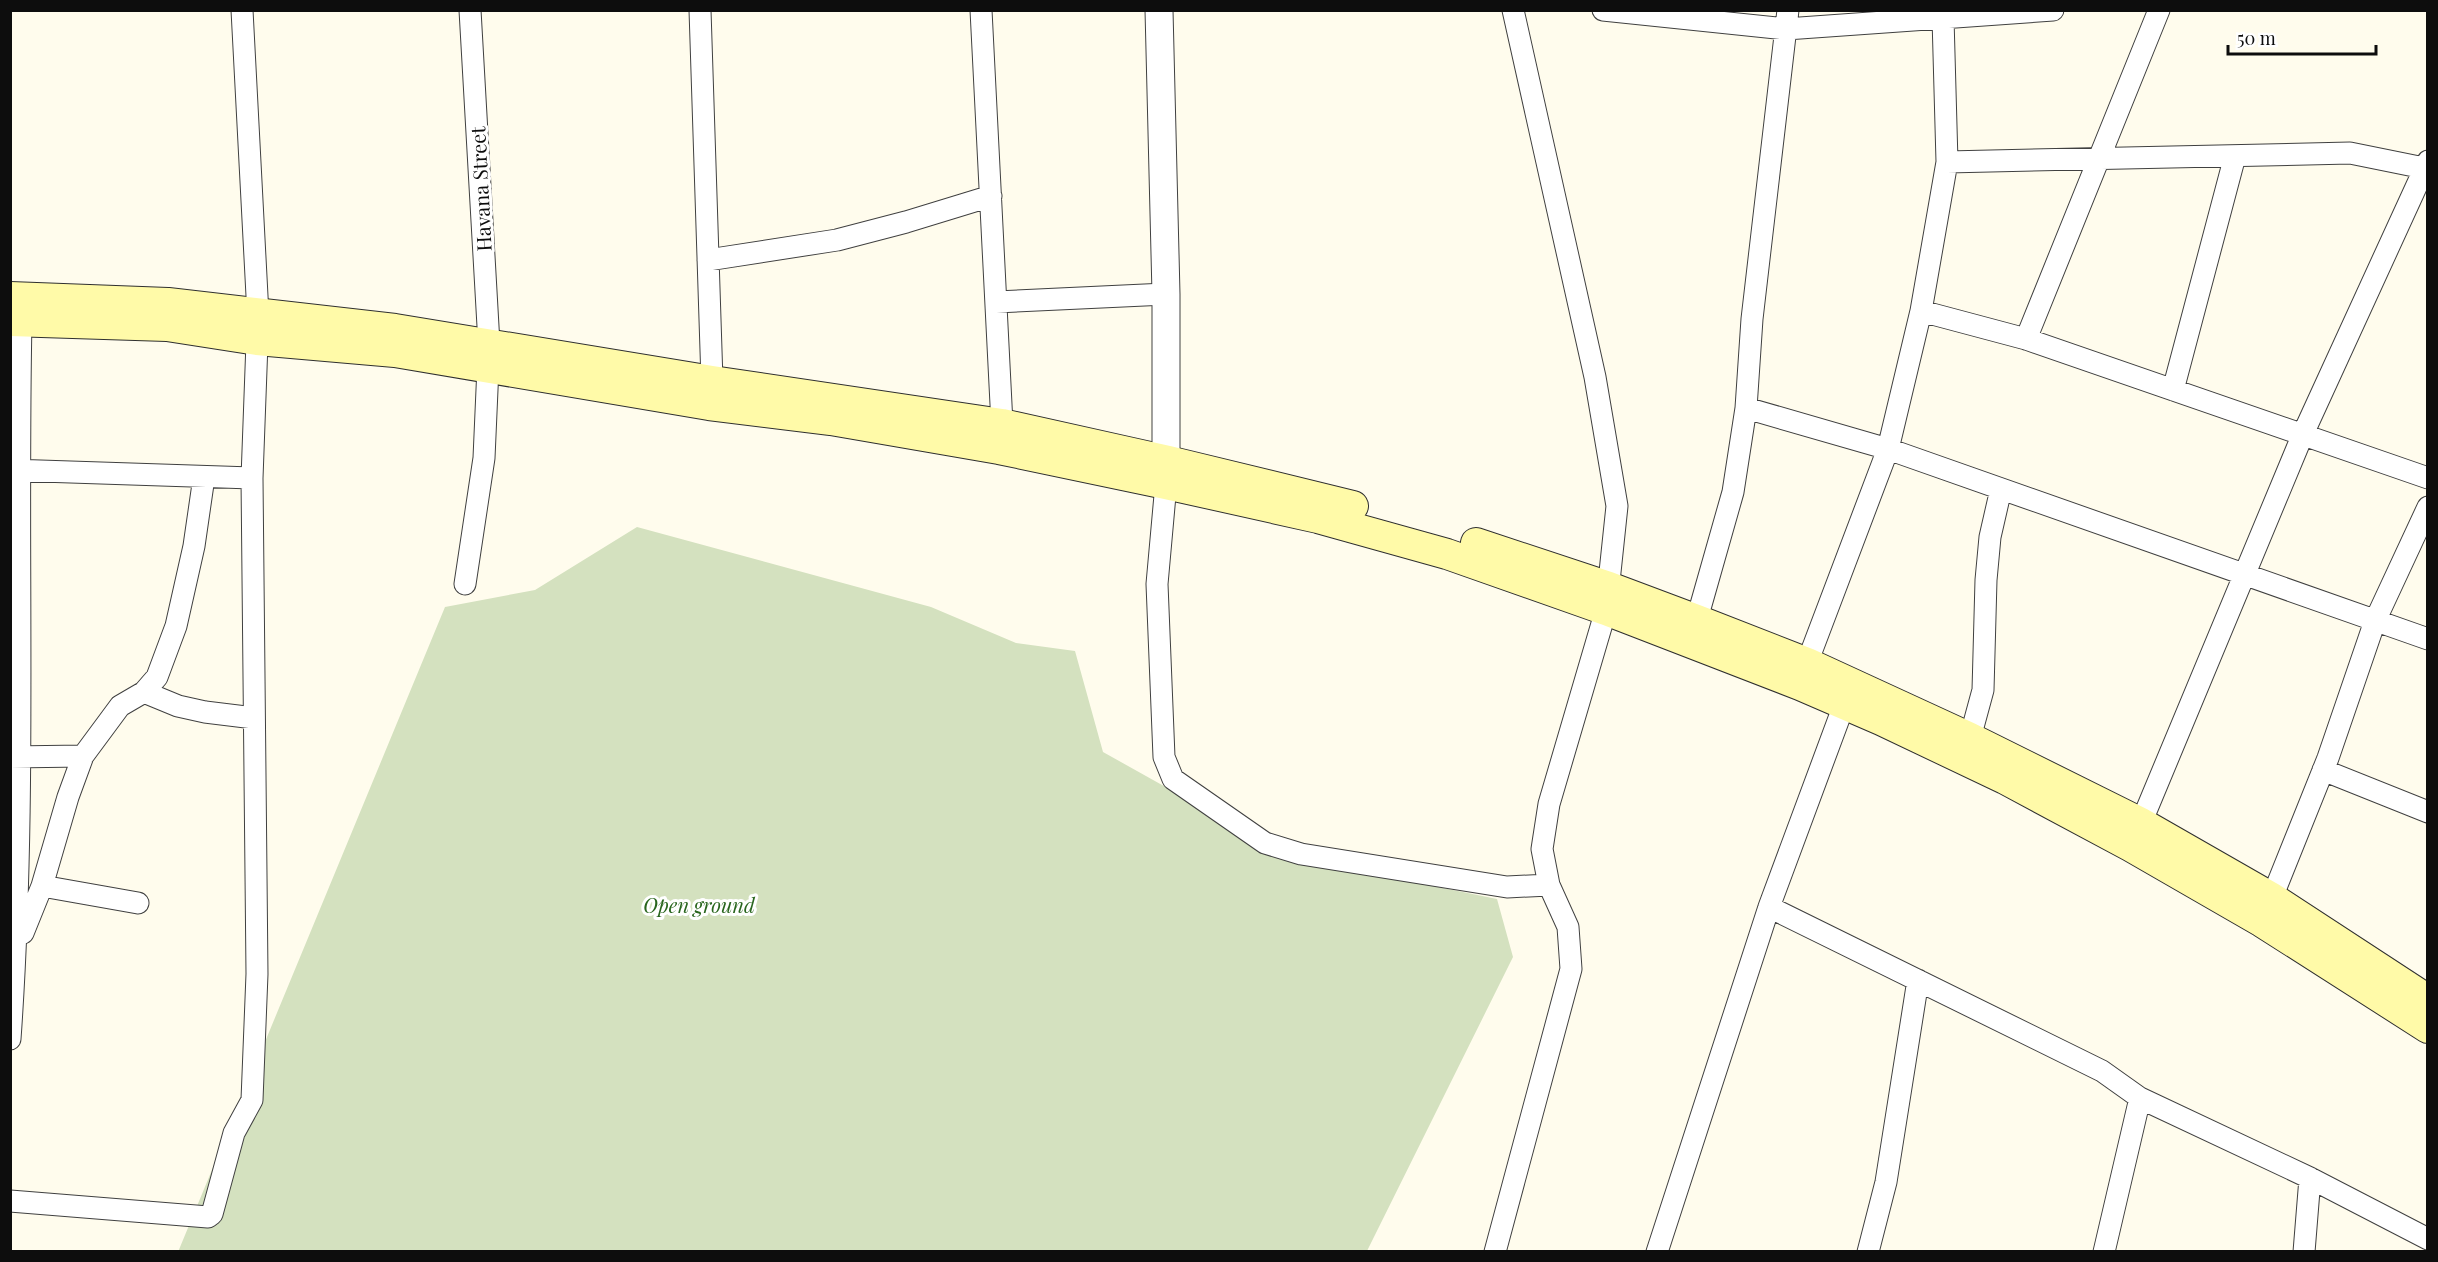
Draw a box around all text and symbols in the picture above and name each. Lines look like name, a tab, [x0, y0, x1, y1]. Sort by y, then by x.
scale bar	[2228, 18, 2376, 56]
text: 50 m	[2237, 26, 2276, 50]
street label: Havana Street	[463, 125, 497, 252]
park label: Open ground	[643, 891, 756, 918]

